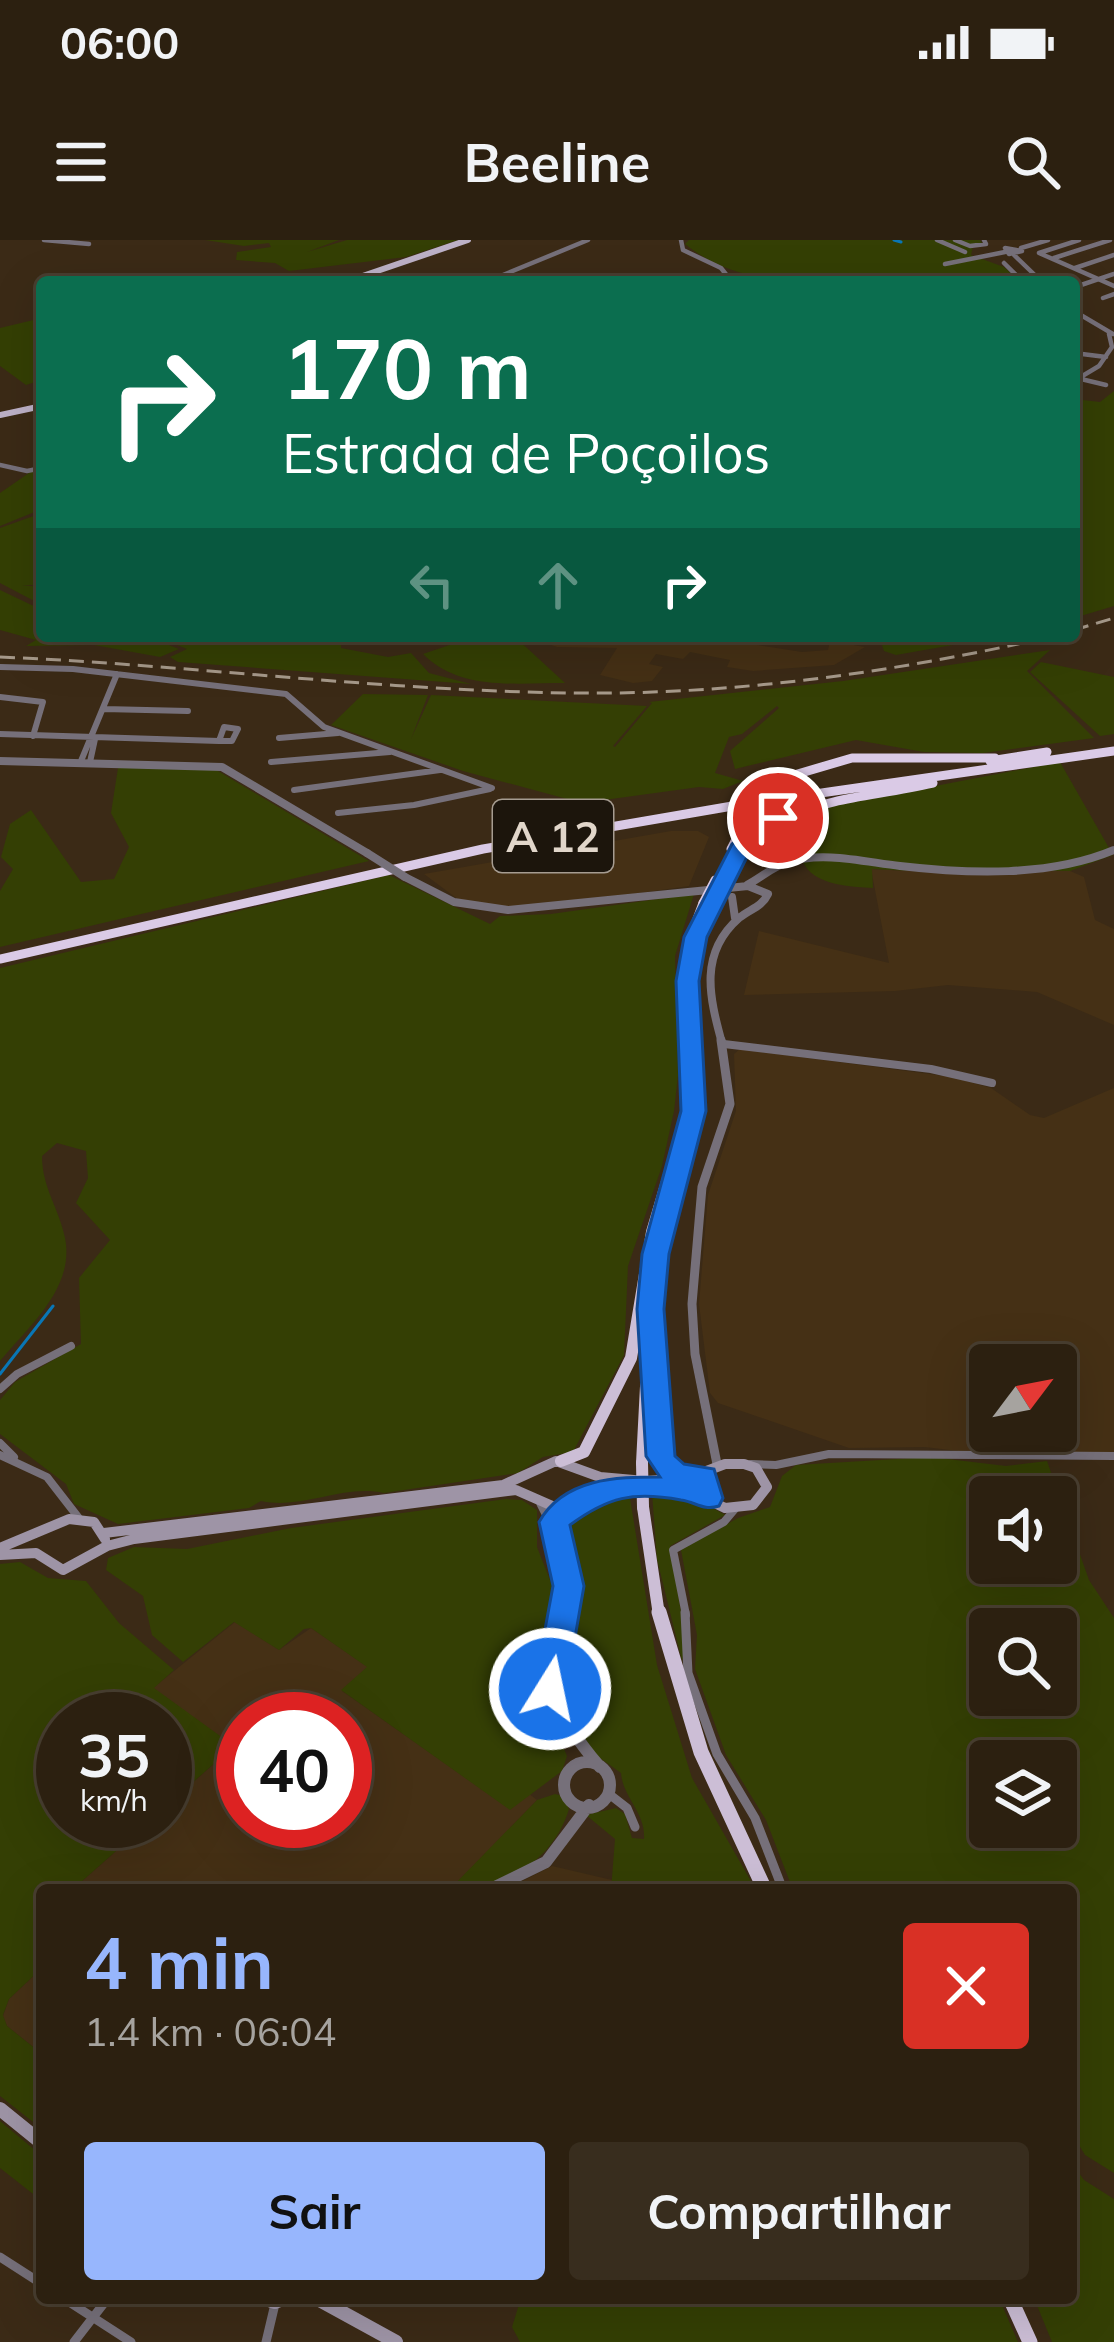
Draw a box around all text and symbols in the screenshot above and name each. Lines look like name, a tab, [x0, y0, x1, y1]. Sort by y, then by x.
text: 06:00	[60, 14, 179, 70]
text: Beeline	[464, 128, 650, 196]
icon: menu	[48, 129, 114, 195]
icon: search	[1000, 129, 1066, 195]
text: 170 m	[282, 315, 532, 420]
icon: right	[84, 324, 240, 480]
text: Estrada de Poçoilos	[282, 419, 770, 487]
icon: left	[399, 552, 465, 618]
icon: ahead	[525, 552, 591, 618]
icon: right	[651, 552, 717, 618]
pin	[727, 767, 829, 869]
icon: arrive	[745, 785, 811, 851]
road number: A 12	[493, 800, 613, 872]
north arrow	[969, 1344, 1077, 1452]
map controls	[969, 1344, 1077, 1848]
button: sound	[969, 1476, 1077, 1584]
button: search	[969, 1608, 1077, 1716]
position arrow	[487, 1626, 613, 1752]
speed limit sign: 40	[216, 1692, 372, 1848]
text: 35	[78, 1717, 150, 1792]
button: layers	[969, 1740, 1077, 1848]
text: km/h	[80, 1781, 148, 1819]
text: 4 min	[84, 1917, 274, 2007]
button: close	[903, 1923, 1029, 2049]
text: 1.4 km · 06:04	[84, 2007, 336, 2056]
button: Sair	[84, 2142, 545, 2280]
button: Compartilhar	[569, 2142, 1029, 2280]

